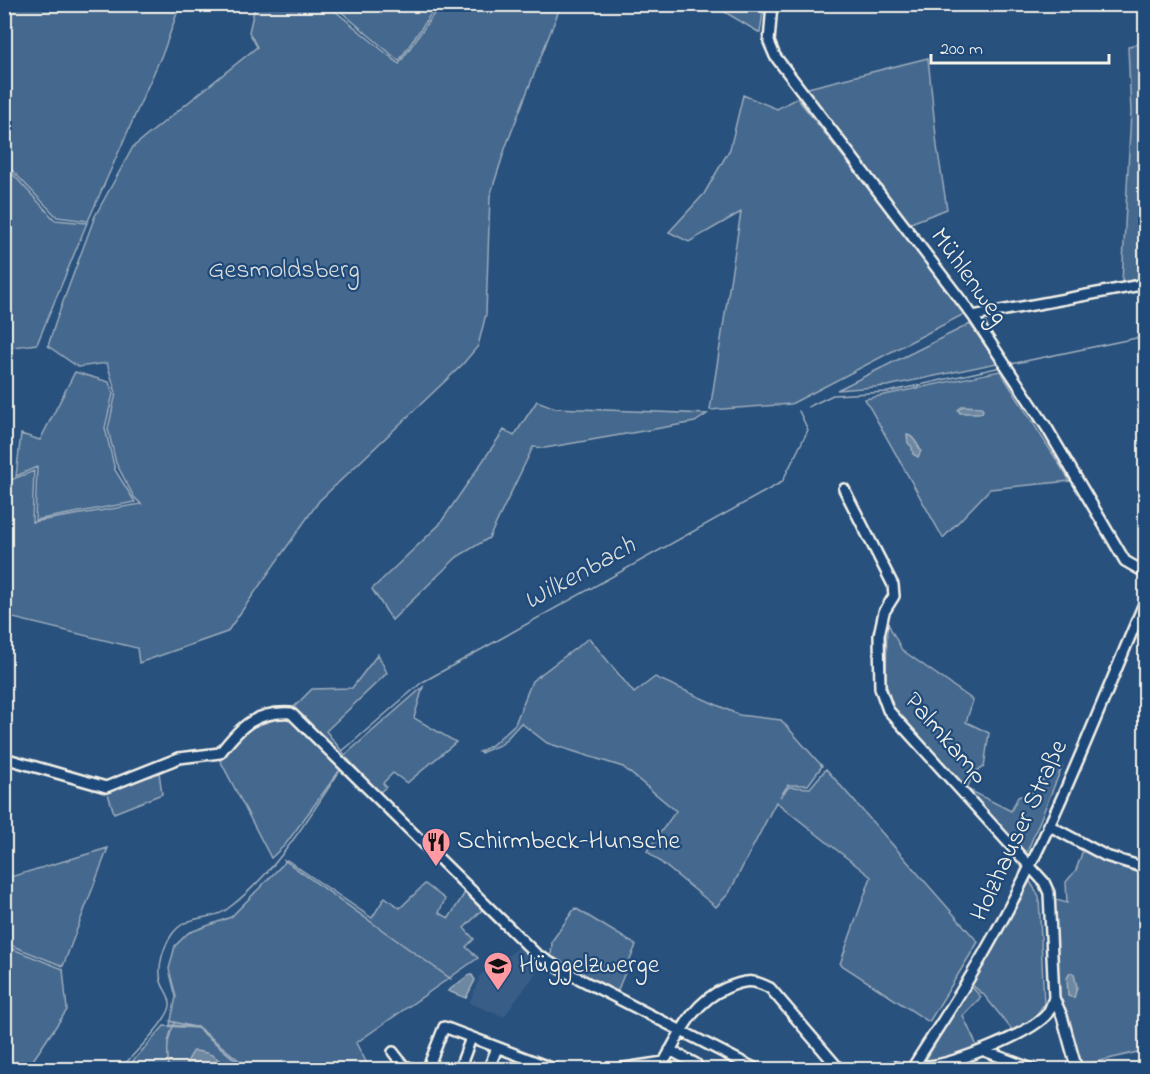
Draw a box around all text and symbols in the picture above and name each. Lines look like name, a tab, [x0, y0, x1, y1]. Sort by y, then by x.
scale bar	[931, 27, 1110, 65]
text: 200 m	[940, 37, 983, 63]
street label: Mühlenweg	[920, 220, 1016, 334]
park label: Gesmoldsberg	[208, 252, 360, 290]
water label: Wilkenbach	[517, 527, 644, 621]
street label: Palmkamp	[894, 684, 996, 794]
street label: Holzhauser Straße	[961, 734, 1079, 928]
place label: Schirmbeck-Hunsche	[457, 823, 680, 861]
restaurant icon: Schirmbeck-Hunsche	[420, 826, 452, 868]
place label: Hüggelzwerge	[519, 947, 660, 985]
school or university icon: Hüggelzwerge	[482, 950, 514, 992]

